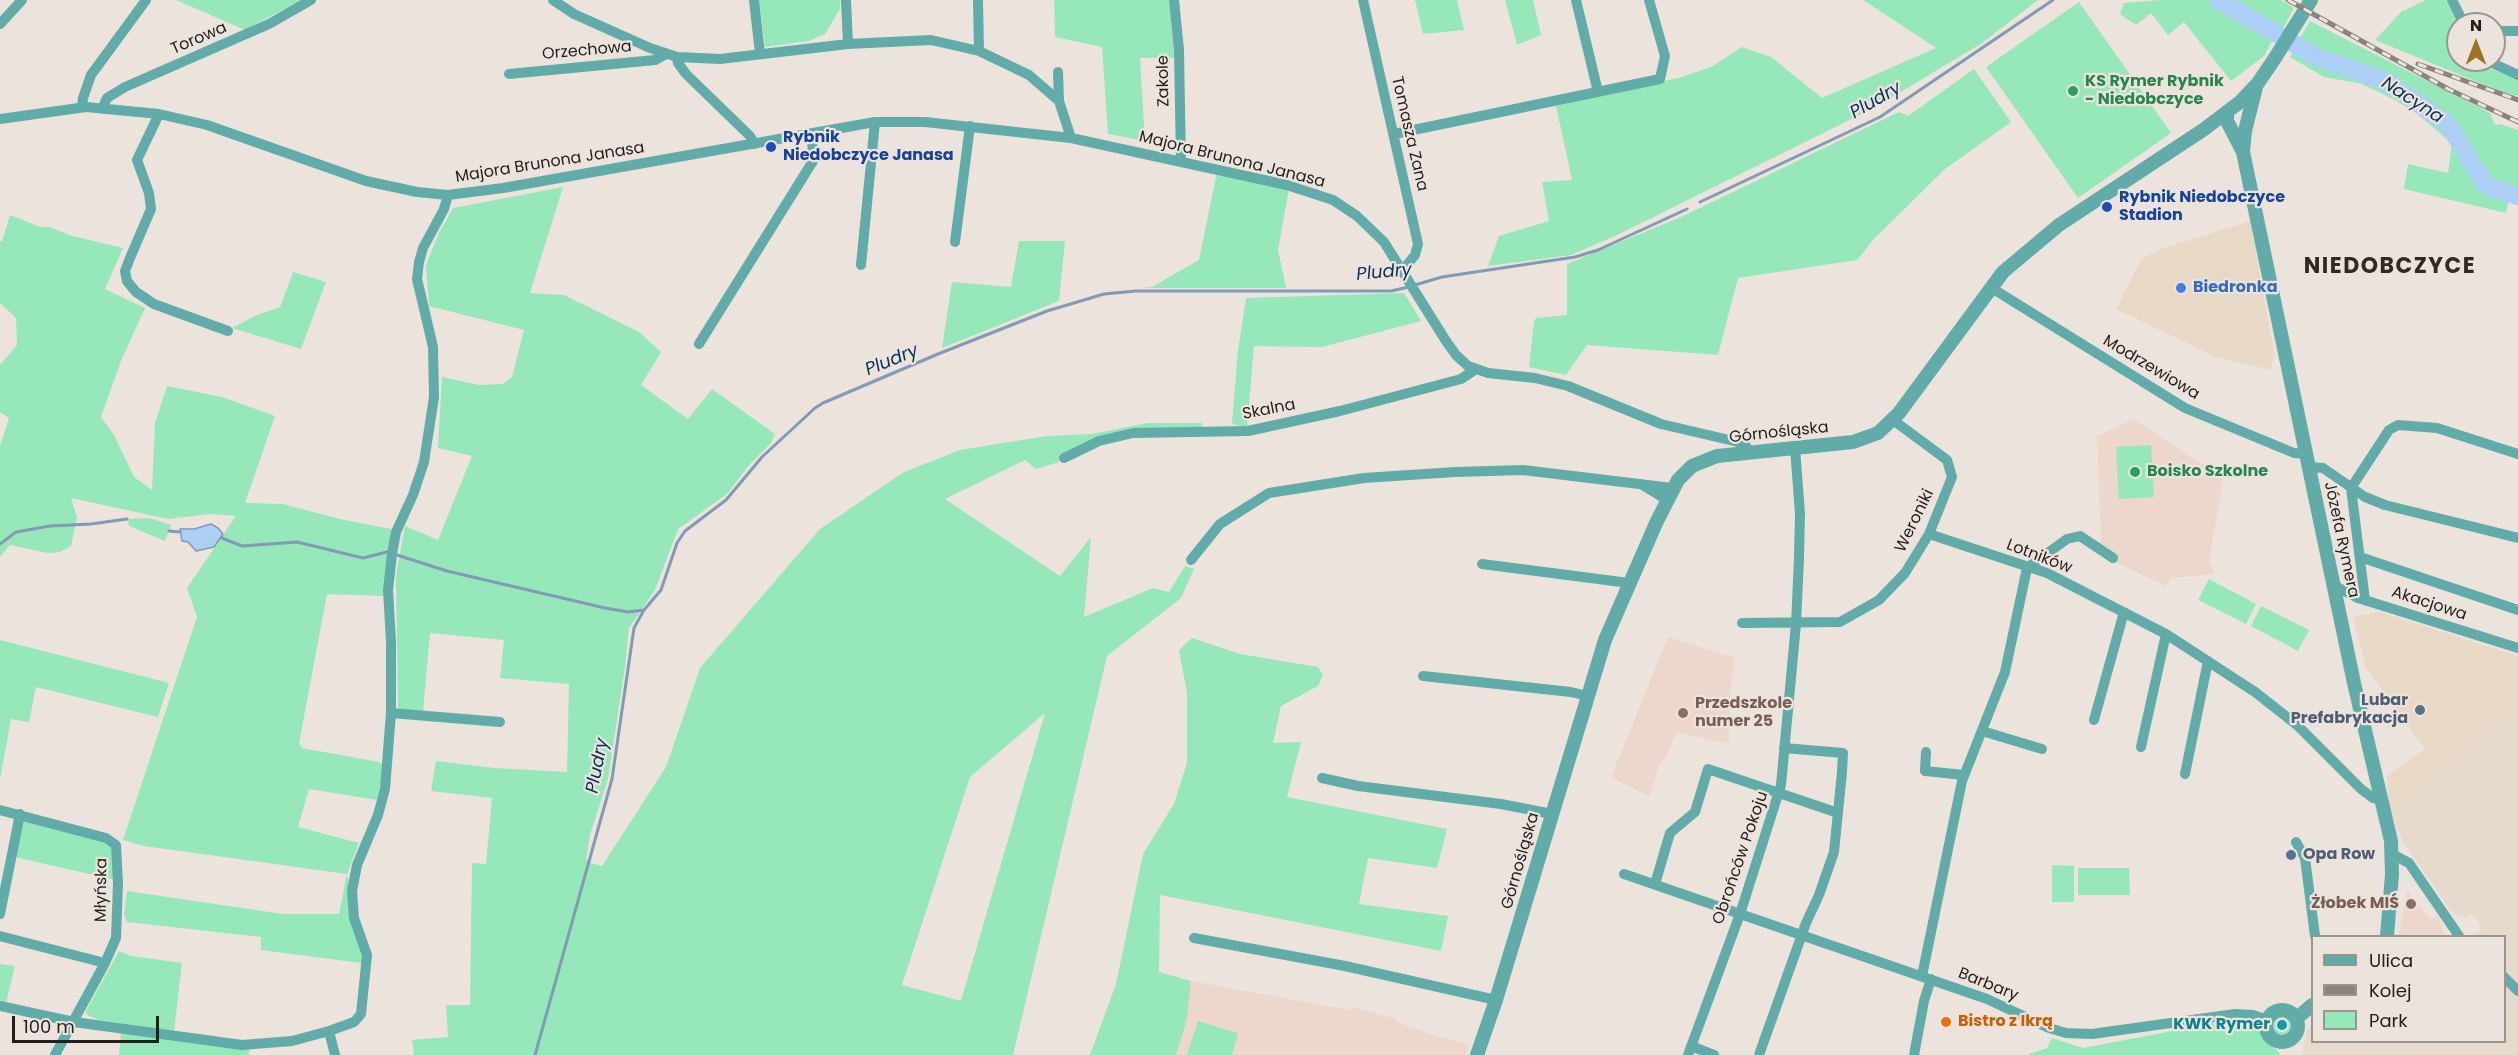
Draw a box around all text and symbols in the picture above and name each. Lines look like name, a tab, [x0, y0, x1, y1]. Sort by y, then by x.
north arrow	[2446, 12, 2506, 72]
text: N	[2470, 14, 2482, 37]
street label: Torowa	[168, 19, 230, 59]
street label: Orzechowa	[541, 38, 633, 64]
street label: Zakole	[1154, 55, 1174, 107]
place label: KS Rymer Rybnik - Niedobczyce	[2085, 72, 2224, 110]
water label: Nacyna	[2377, 73, 2447, 129]
street label: Tomasza Zana	[1386, 75, 1432, 193]
water label: Pludry	[1847, 78, 1905, 124]
marker: KS Rymer Rybnik - Niedobczyce	[2066, 84, 2080, 98]
place label: Rybnik Niedobczyce Janasa	[783, 128, 954, 166]
street label: Majora Brunona Janasa	[1137, 128, 1327, 192]
street label: Majora Brunona Janasa	[454, 139, 646, 187]
marker: Rybnik Niedobczyce Janasa	[764, 140, 778, 154]
place label: Rybnik Niedobczyce Stadion	[2119, 188, 2285, 226]
marker: Rybnik Niedobczyce Stadion	[2100, 200, 2114, 214]
district label: NIEDOBCZYCE	[2304, 254, 2476, 280]
water label: Pludry	[1355, 260, 1413, 286]
place label: Biedronka	[2193, 278, 2278, 298]
marker: Biedronka	[2174, 281, 2188, 295]
street label: Modrzewiowa	[2099, 332, 2203, 404]
water label: Pludry	[862, 341, 922, 381]
street label: Skalna	[1241, 395, 1297, 425]
street label: Górnośląska	[1728, 418, 1830, 448]
place label: Boisko Szkolne	[2147, 462, 2268, 482]
marker: Boisko Szkolne	[2128, 465, 2142, 479]
street label: Józefa Rymera	[2319, 480, 2363, 600]
street label: Weroniki	[1891, 486, 1939, 556]
street label: Lotników	[2003, 536, 2075, 578]
street label: Akacjowa	[2389, 583, 2469, 625]
place label: Lubar Prefabrykacja	[2291, 691, 2408, 729]
place label: Przedszkole numer 25	[1695, 694, 1792, 732]
marker: Lubar Prefabrykacja	[2413, 703, 2427, 717]
marker: Przedszkole numer 25	[1676, 706, 1690, 720]
water label: Pludry	[582, 737, 614, 795]
street label: Obrońców Pokoju	[1709, 789, 1773, 927]
street label: Górnośląska	[1498, 810, 1544, 912]
place label: Opa Row	[2303, 845, 2375, 865]
marker: Opa Row	[2284, 848, 2298, 862]
street label: Młyńska	[92, 858, 112, 922]
place label: Żłobek MIŚ	[2311, 894, 2399, 914]
marker: Żłobek MIŚ	[2404, 897, 2418, 911]
legend	[2311, 935, 2506, 1043]
text: Ulica	[2369, 948, 2413, 973]
street label: Barbary	[1955, 964, 2021, 1006]
text: Kolej	[2369, 978, 2411, 1003]
scale bar	[15, 1004, 162, 1042]
text: Park	[2369, 1008, 2408, 1033]
place label: Bistro z Ikrą	[1958, 1012, 2053, 1032]
text: 100 m	[23, 1014, 75, 1039]
marker: Bistro z Ikrą	[1939, 1015, 1953, 1029]
place label: KWK Rymer	[2173, 1015, 2270, 1035]
marker: KWK Rymer	[2275, 1018, 2289, 1032]

